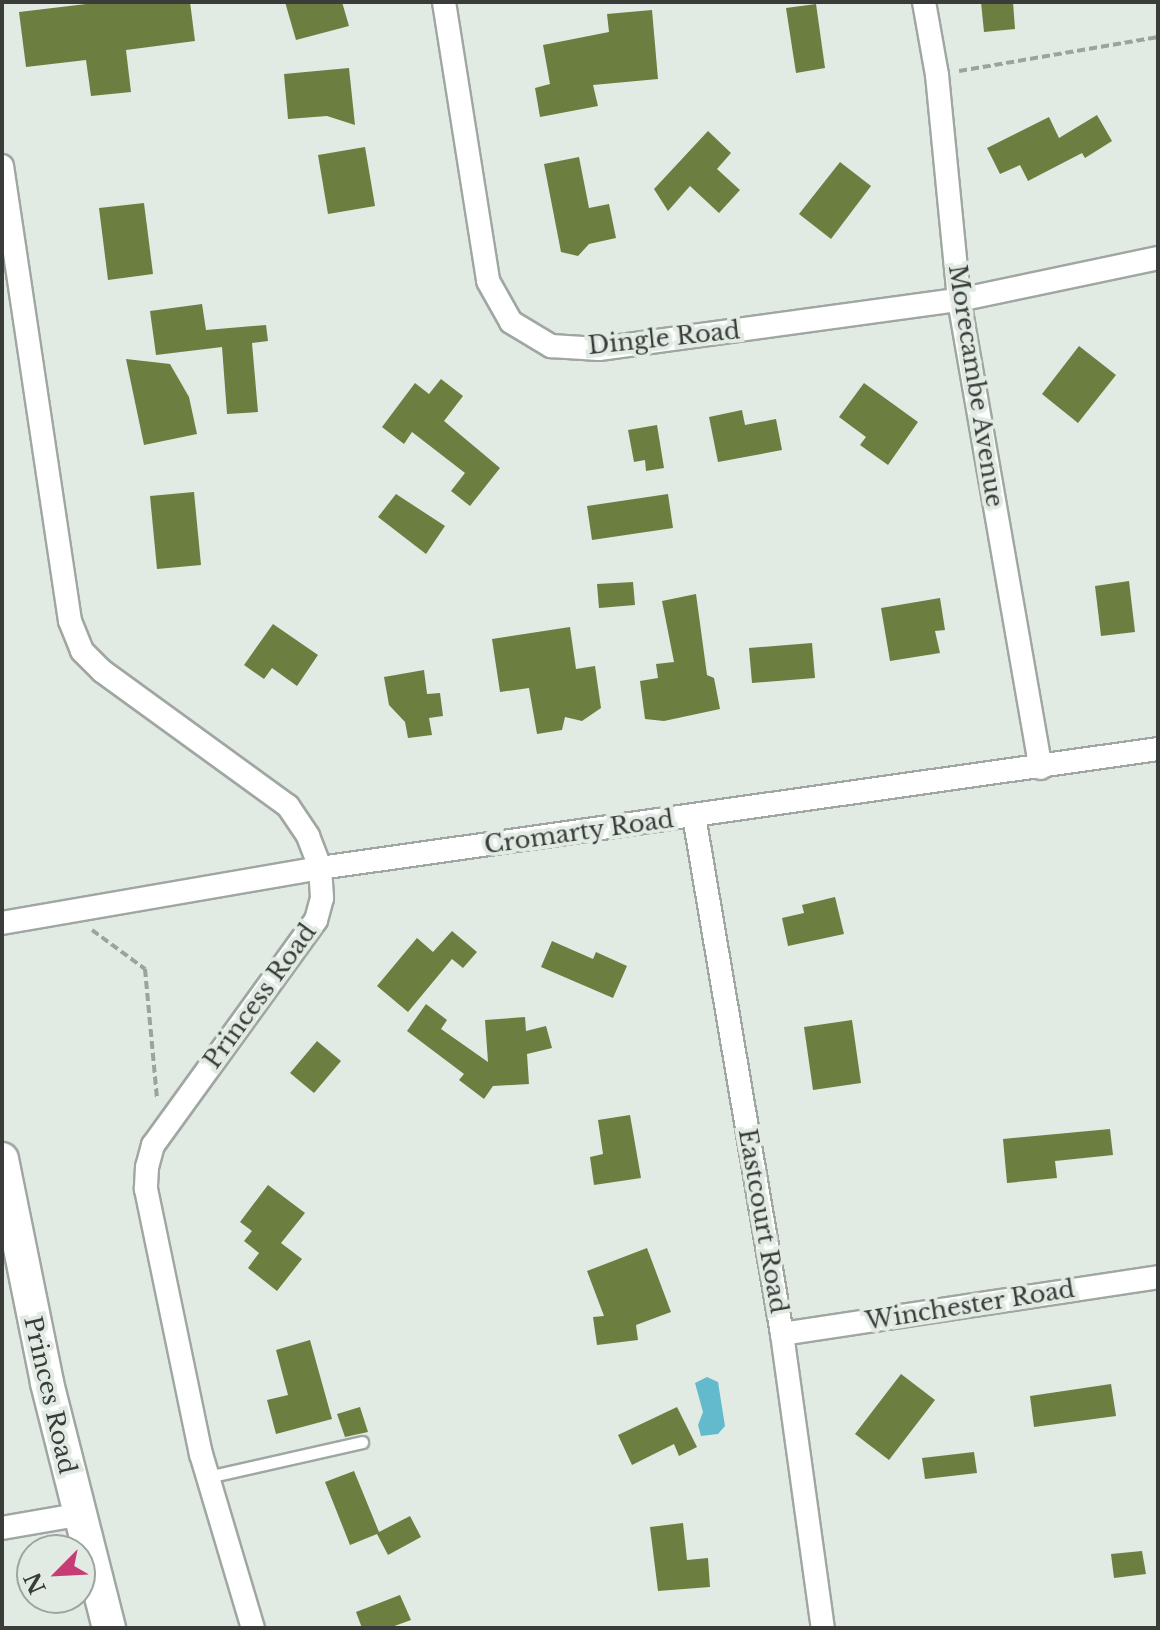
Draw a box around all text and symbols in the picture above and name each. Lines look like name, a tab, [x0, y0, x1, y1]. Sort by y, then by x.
street label: Morecambe Avenue	[943, 262, 1009, 510]
street label: Dingle Road	[587, 316, 741, 360]
street label: Cromarty Road	[482, 804, 676, 860]
street label: Princess Road	[198, 918, 322, 1074]
street label: Eastcourt Road	[733, 1127, 793, 1315]
street label: Winchester Road	[863, 1274, 1077, 1336]
street label: Princes Road	[18, 1313, 82, 1477]
north arrow	[16, 1534, 96, 1614]
text: N	[19, 1568, 52, 1598]

